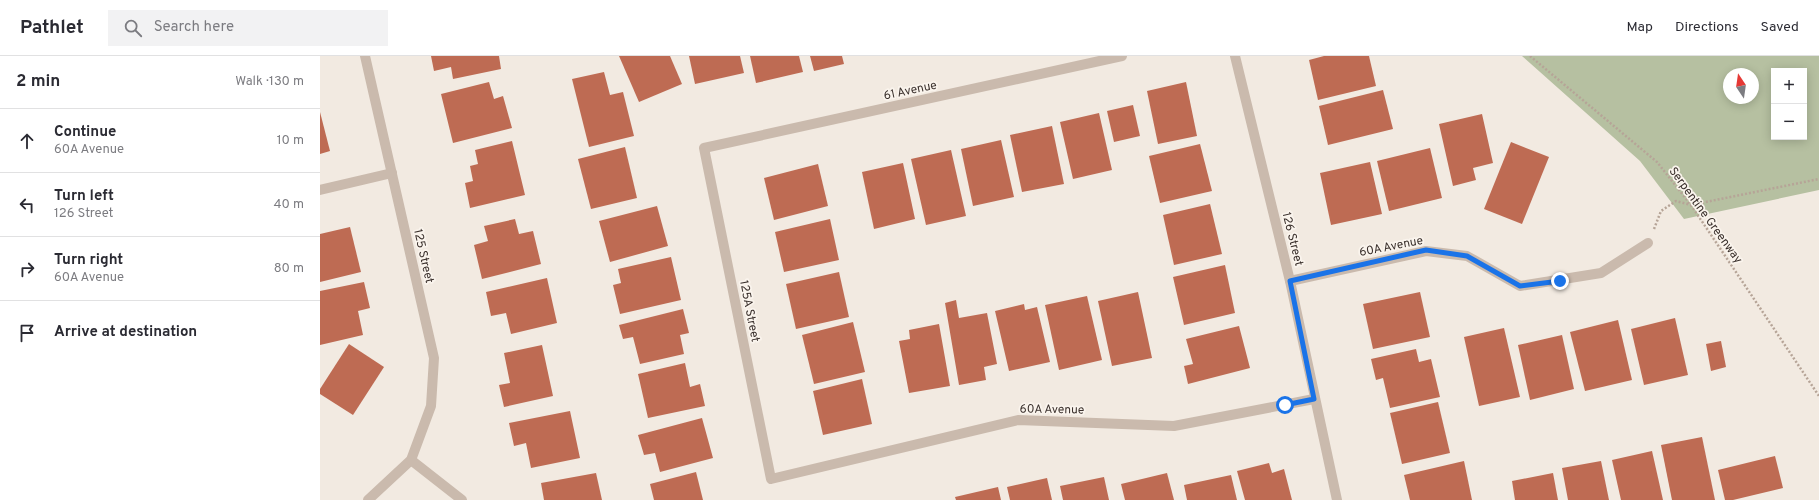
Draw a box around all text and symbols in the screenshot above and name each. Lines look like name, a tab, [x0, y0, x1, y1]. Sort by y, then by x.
search box	[108, 10, 388, 46]
text: Pathlet	[20, 16, 84, 40]
icon: search	[122, 17, 144, 39]
text: Search here	[154, 18, 234, 37]
text: Map	[1627, 19, 1653, 36]
text: Directions	[1675, 19, 1739, 36]
text: Saved	[1761, 19, 1799, 36]
north arrow	[1723, 68, 1759, 104]
map controls	[1771, 68, 1807, 140]
button: +	[1771, 68, 1807, 104]
text: 2 min	[16, 71, 60, 93]
text: Walk · 130 m	[235, 74, 304, 90]
street label: 61 Avenue	[882, 78, 938, 104]
button: −	[1771, 104, 1807, 140]
text: Continue	[54, 123, 116, 142]
icon: ahead	[16, 130, 38, 152]
text: 10 m	[277, 133, 304, 149]
text: 60A Avenue	[54, 142, 124, 158]
street label: Serpentine Greenway	[1665, 164, 1746, 267]
text: Turn left	[54, 187, 114, 206]
icon: left	[16, 194, 38, 216]
text: 40 m	[274, 197, 304, 213]
text: 126 Street	[54, 206, 113, 222]
street label: 126 Street	[1278, 211, 1306, 268]
street label: 125 Street	[409, 228, 437, 285]
street label: 60A Avenue	[1358, 233, 1424, 261]
text: Turn right	[54, 251, 123, 270]
icon: right	[16, 258, 38, 280]
text: 80 m	[274, 261, 304, 277]
text: 60A Avenue	[54, 270, 124, 286]
route end	[1551, 272, 1569, 290]
street label: 125A Street	[735, 279, 763, 343]
icon: arrive	[16, 322, 38, 344]
text: Arrive at destination	[54, 323, 197, 342]
route start	[1276, 396, 1294, 414]
street label: 60A Avenue	[1020, 401, 1084, 419]

